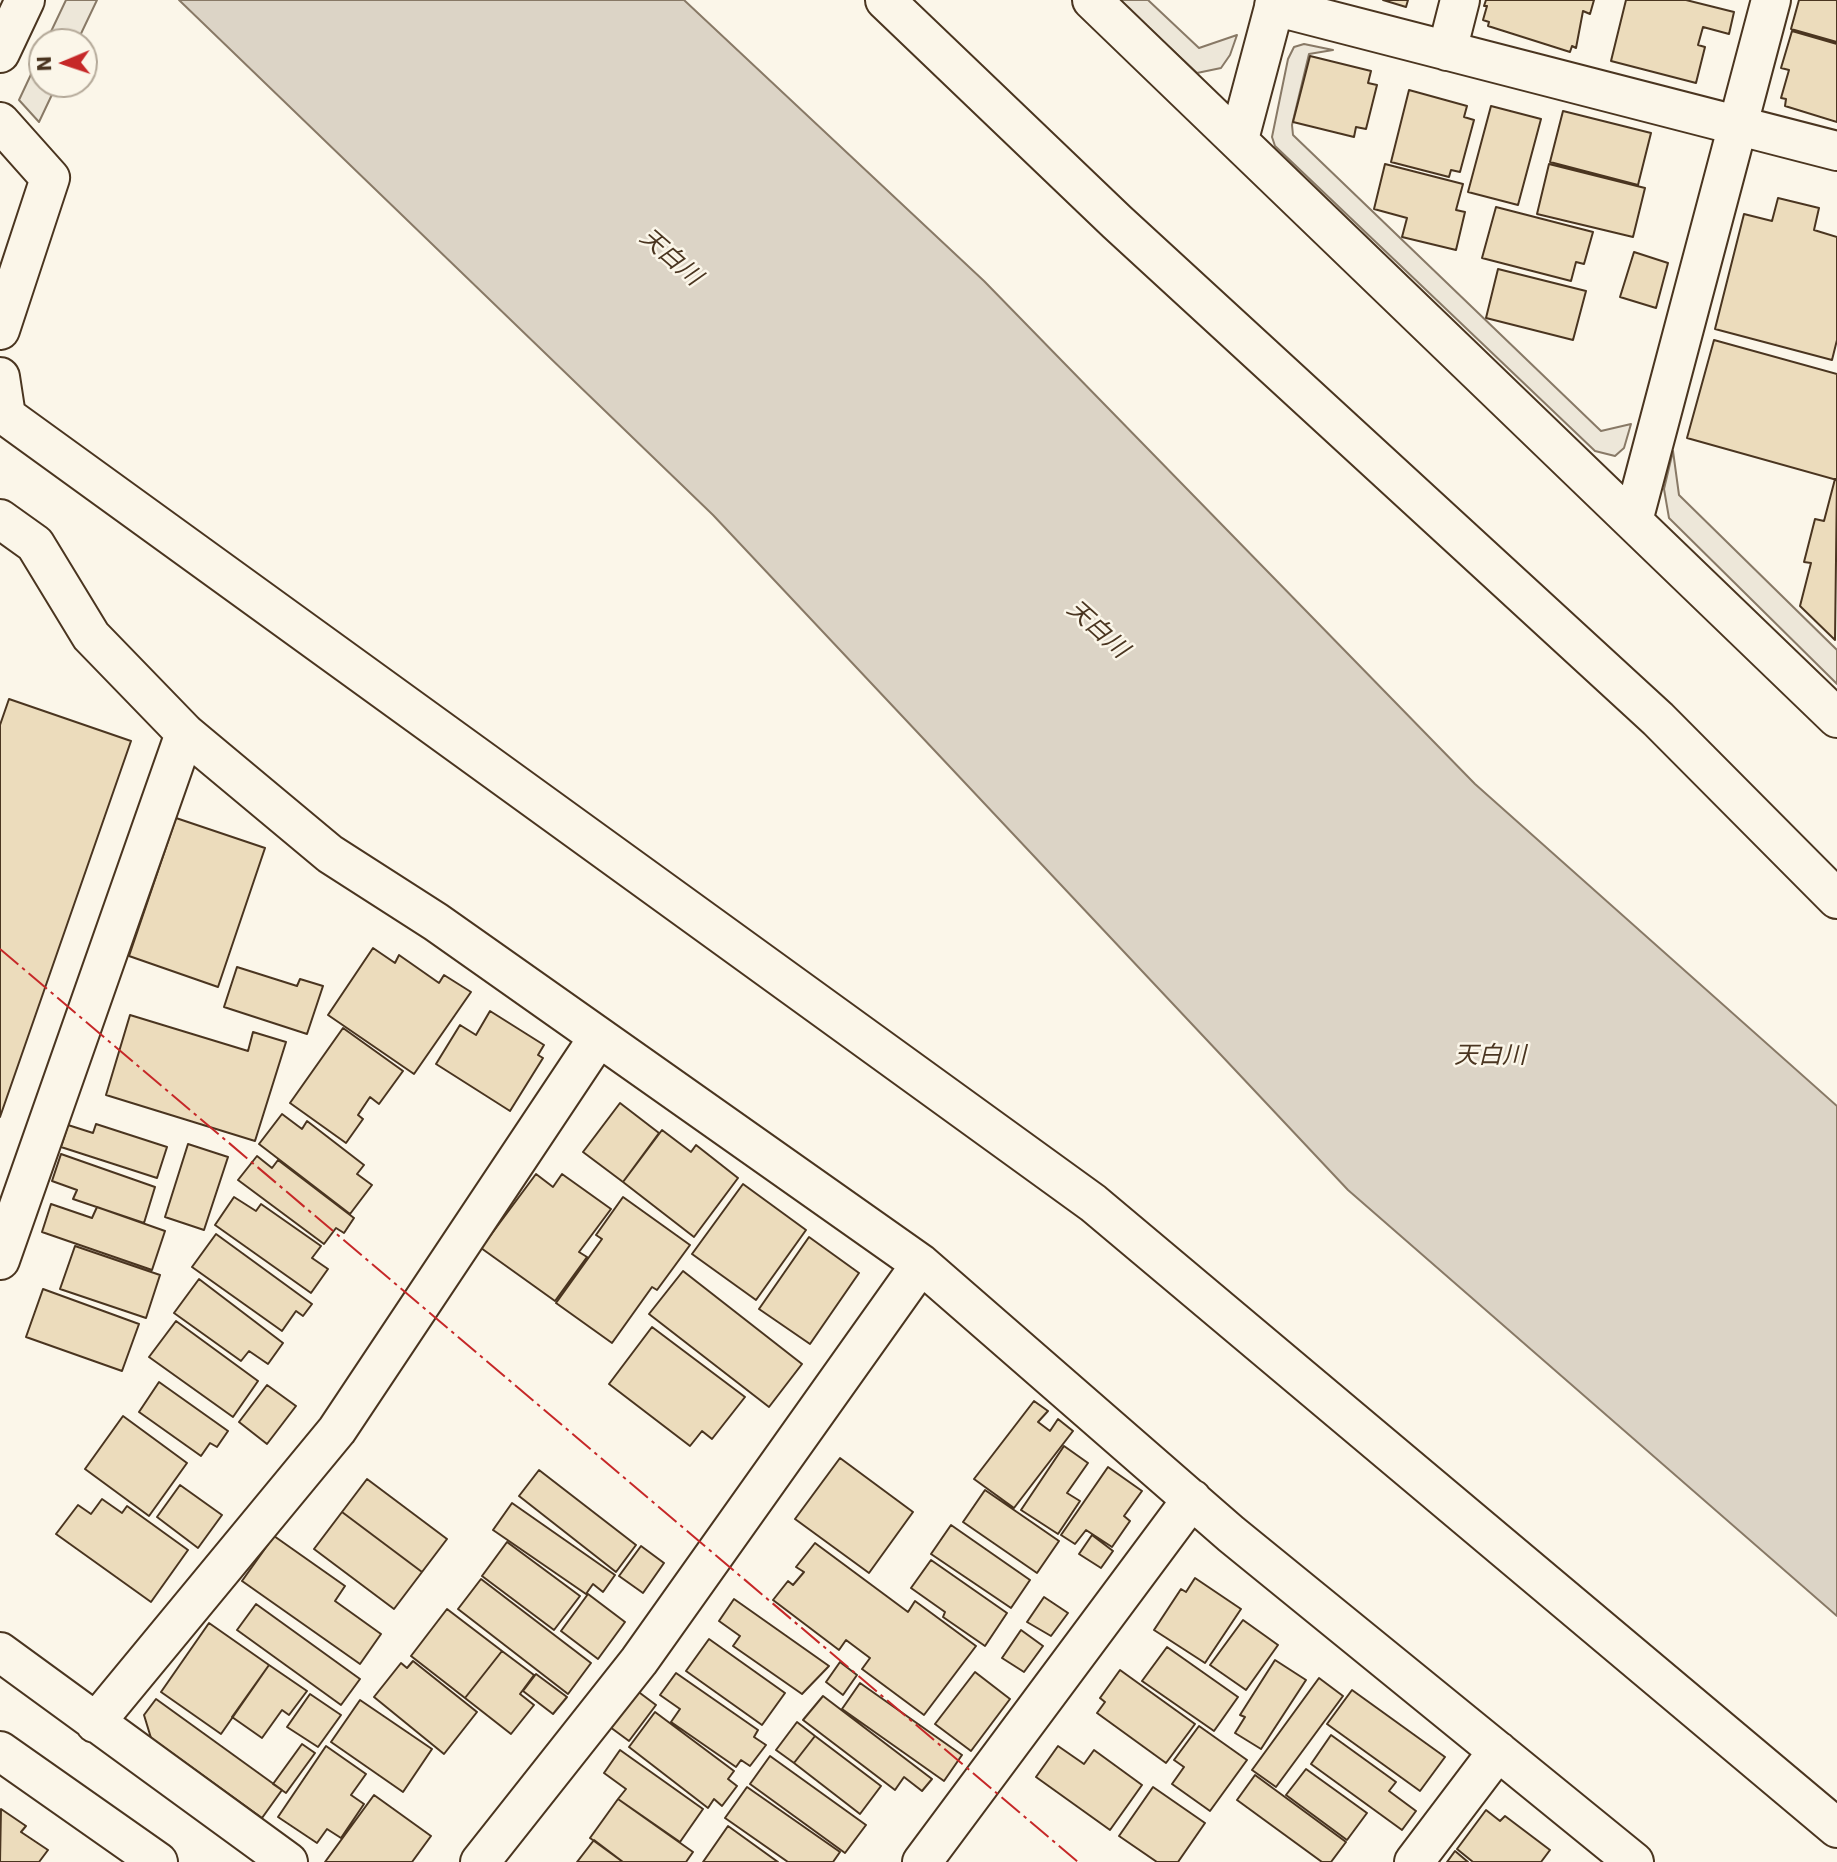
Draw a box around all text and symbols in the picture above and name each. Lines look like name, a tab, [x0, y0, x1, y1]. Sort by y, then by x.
north arrow	[28, 28, 98, 98]
text: N	[33, 55, 55, 72]
water label: 天白川	[633, 224, 707, 292]
water label: 天白川	[1061, 595, 1133, 665]
water label: 天白川	[1454, 1043, 1526, 1071]

